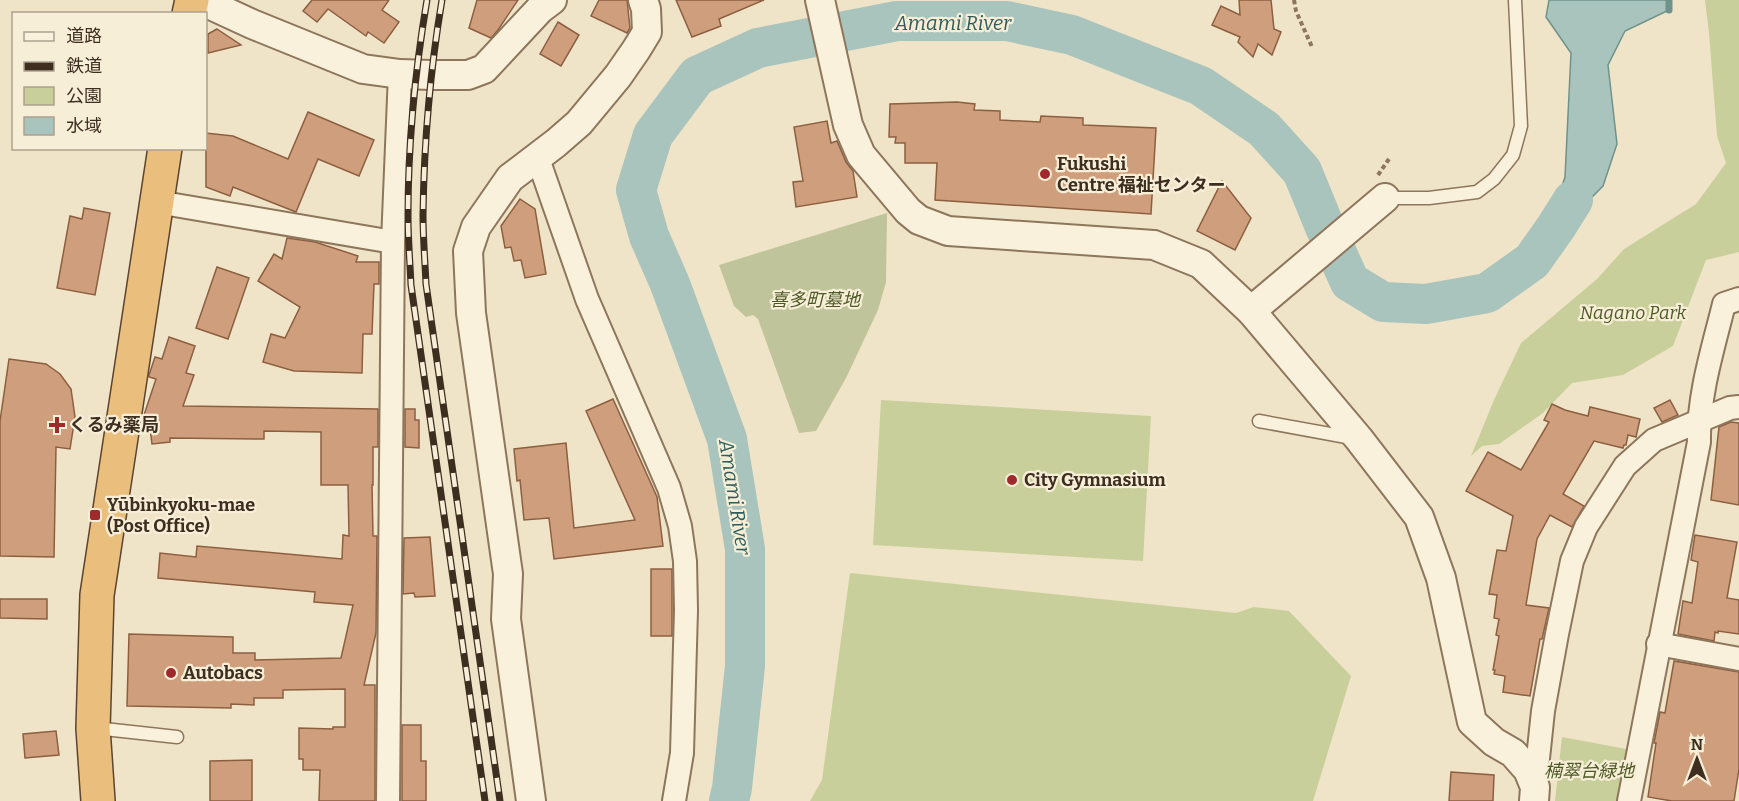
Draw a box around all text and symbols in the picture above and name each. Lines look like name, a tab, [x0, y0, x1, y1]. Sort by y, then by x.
water label: Amami River	[894, 11, 1012, 35]
legend	[12, 12, 207, 150]
text: 道路	[66, 25, 102, 47]
text: 鉄道	[66, 55, 102, 77]
text: 公園	[66, 85, 102, 107]
text: 水域	[66, 115, 102, 137]
place label: Fukushi Centre 福祉センター	[1057, 153, 1226, 196]
marker: Fukushi Centre 福祉センター	[1038, 167, 1052, 181]
park label: 喜多町墓地	[770, 289, 862, 311]
park label: Nagano Park	[1580, 302, 1687, 324]
place label: くるみ薬局	[69, 414, 159, 436]
marker: くるみ薬局	[50, 418, 64, 432]
water label: Amami River	[714, 437, 756, 557]
place label: City Gymnasium	[1024, 469, 1166, 491]
marker: City Gymnasium	[1005, 473, 1019, 487]
place label: Yūbinkyoku-mae (Post Office)	[107, 494, 255, 537]
marker: Yūbinkyoku-mae (Post Office)	[88, 508, 102, 522]
place label: Autobacs	[183, 662, 263, 684]
marker: Autobacs	[164, 666, 178, 680]
north arrow	[1667, 729, 1727, 789]
text: N	[1691, 735, 1703, 754]
park label: 楠翠台緑地	[1544, 760, 1636, 782]

